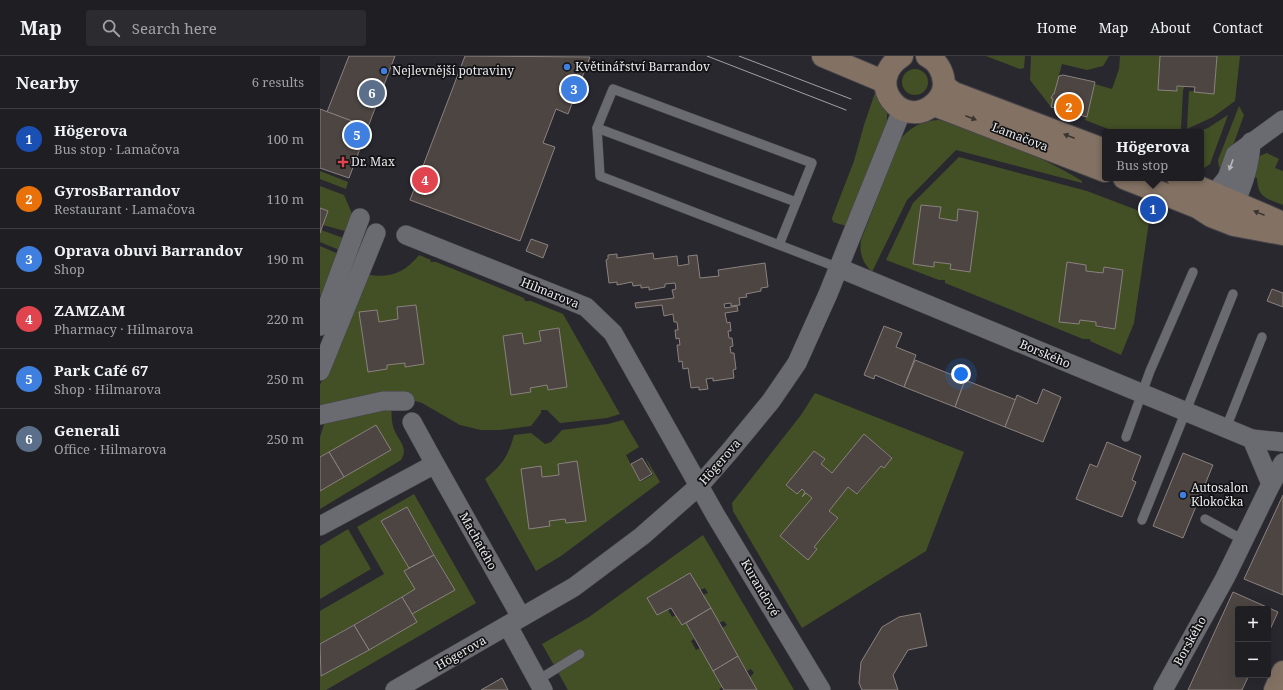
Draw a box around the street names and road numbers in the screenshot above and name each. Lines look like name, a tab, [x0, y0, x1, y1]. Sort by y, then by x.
street label: Lamačova	[990, 118, 1051, 155]
street label: Hilmarova	[519, 273, 582, 312]
street label: Borského	[1017, 335, 1073, 372]
street label: Högerova	[695, 435, 744, 488]
street label: Machatého	[456, 509, 501, 573]
street label: Kurandové	[737, 556, 784, 619]
street label: Borského	[1169, 613, 1210, 668]
street label: Högerova	[432, 631, 489, 674]

